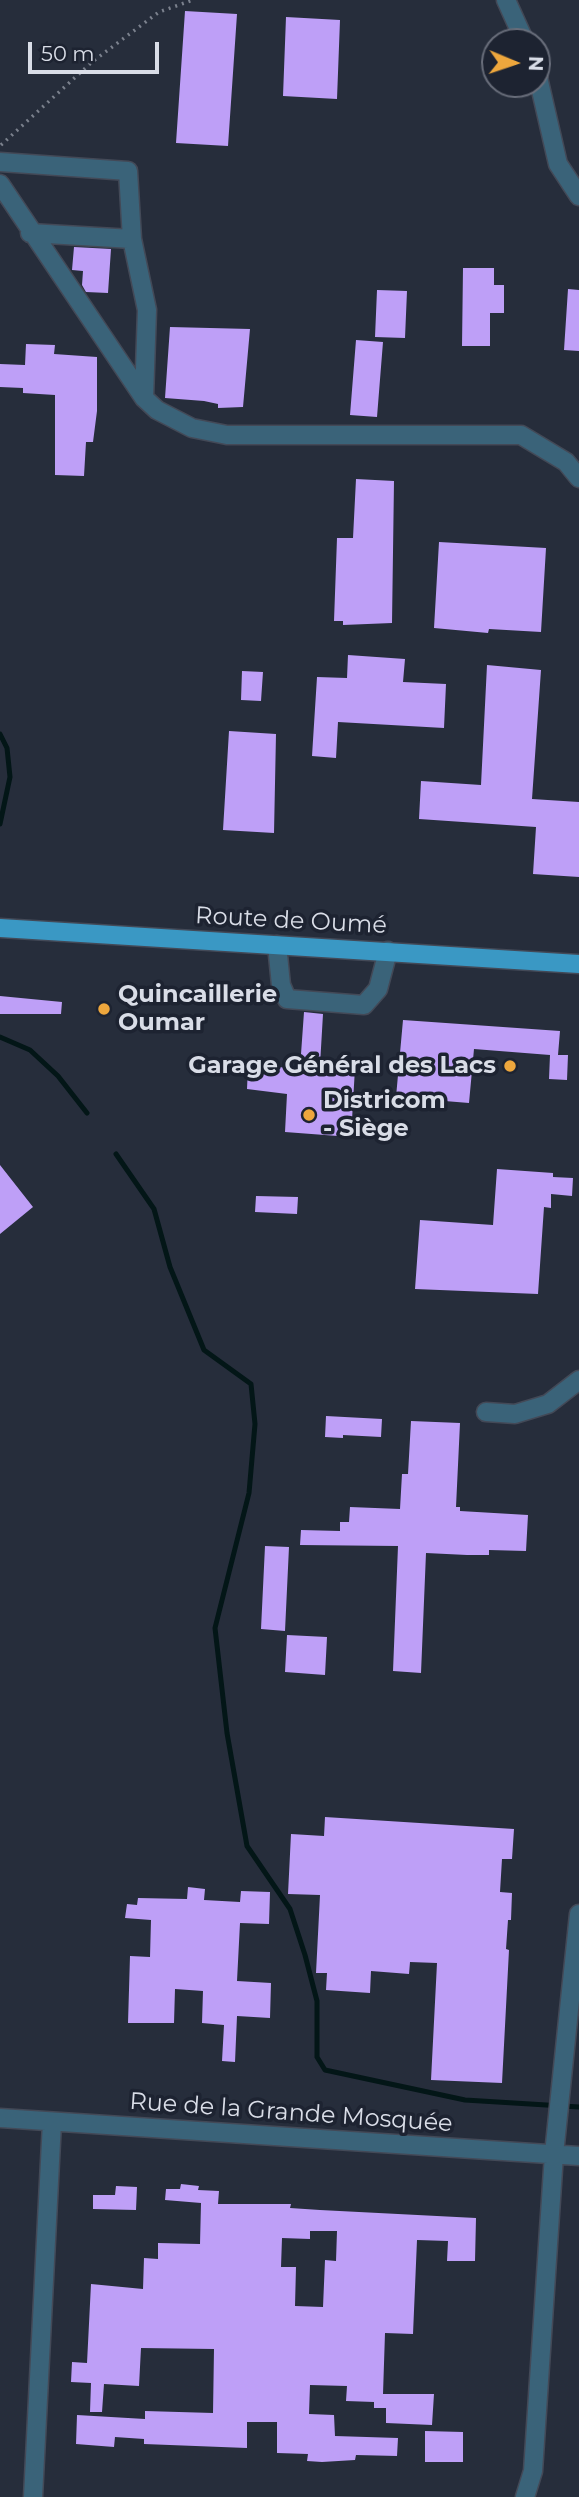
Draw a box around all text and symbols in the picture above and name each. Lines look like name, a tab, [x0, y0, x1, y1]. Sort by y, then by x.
scale bar	[32, 28, 163, 72]
north arrow	[481, 28, 551, 98]
text: 50 m	[41, 41, 95, 66]
text: N	[524, 56, 547, 72]
street label: Route de Oumé	[194, 902, 388, 940]
place label: Quincaillerie Oumar	[118, 981, 277, 1037]
marker: Quincaillerie Oumar	[96, 1001, 112, 1017]
place label: Garage Général des Lacs	[188, 1052, 496, 1080]
marker: Garage Général des Lacs	[502, 1058, 518, 1074]
place label: Districom - Siège	[323, 1087, 446, 1143]
marker: Districom - Siège	[301, 1107, 317, 1123]
street label: Rue de la Grande Mosquée	[128, 2087, 454, 2139]

